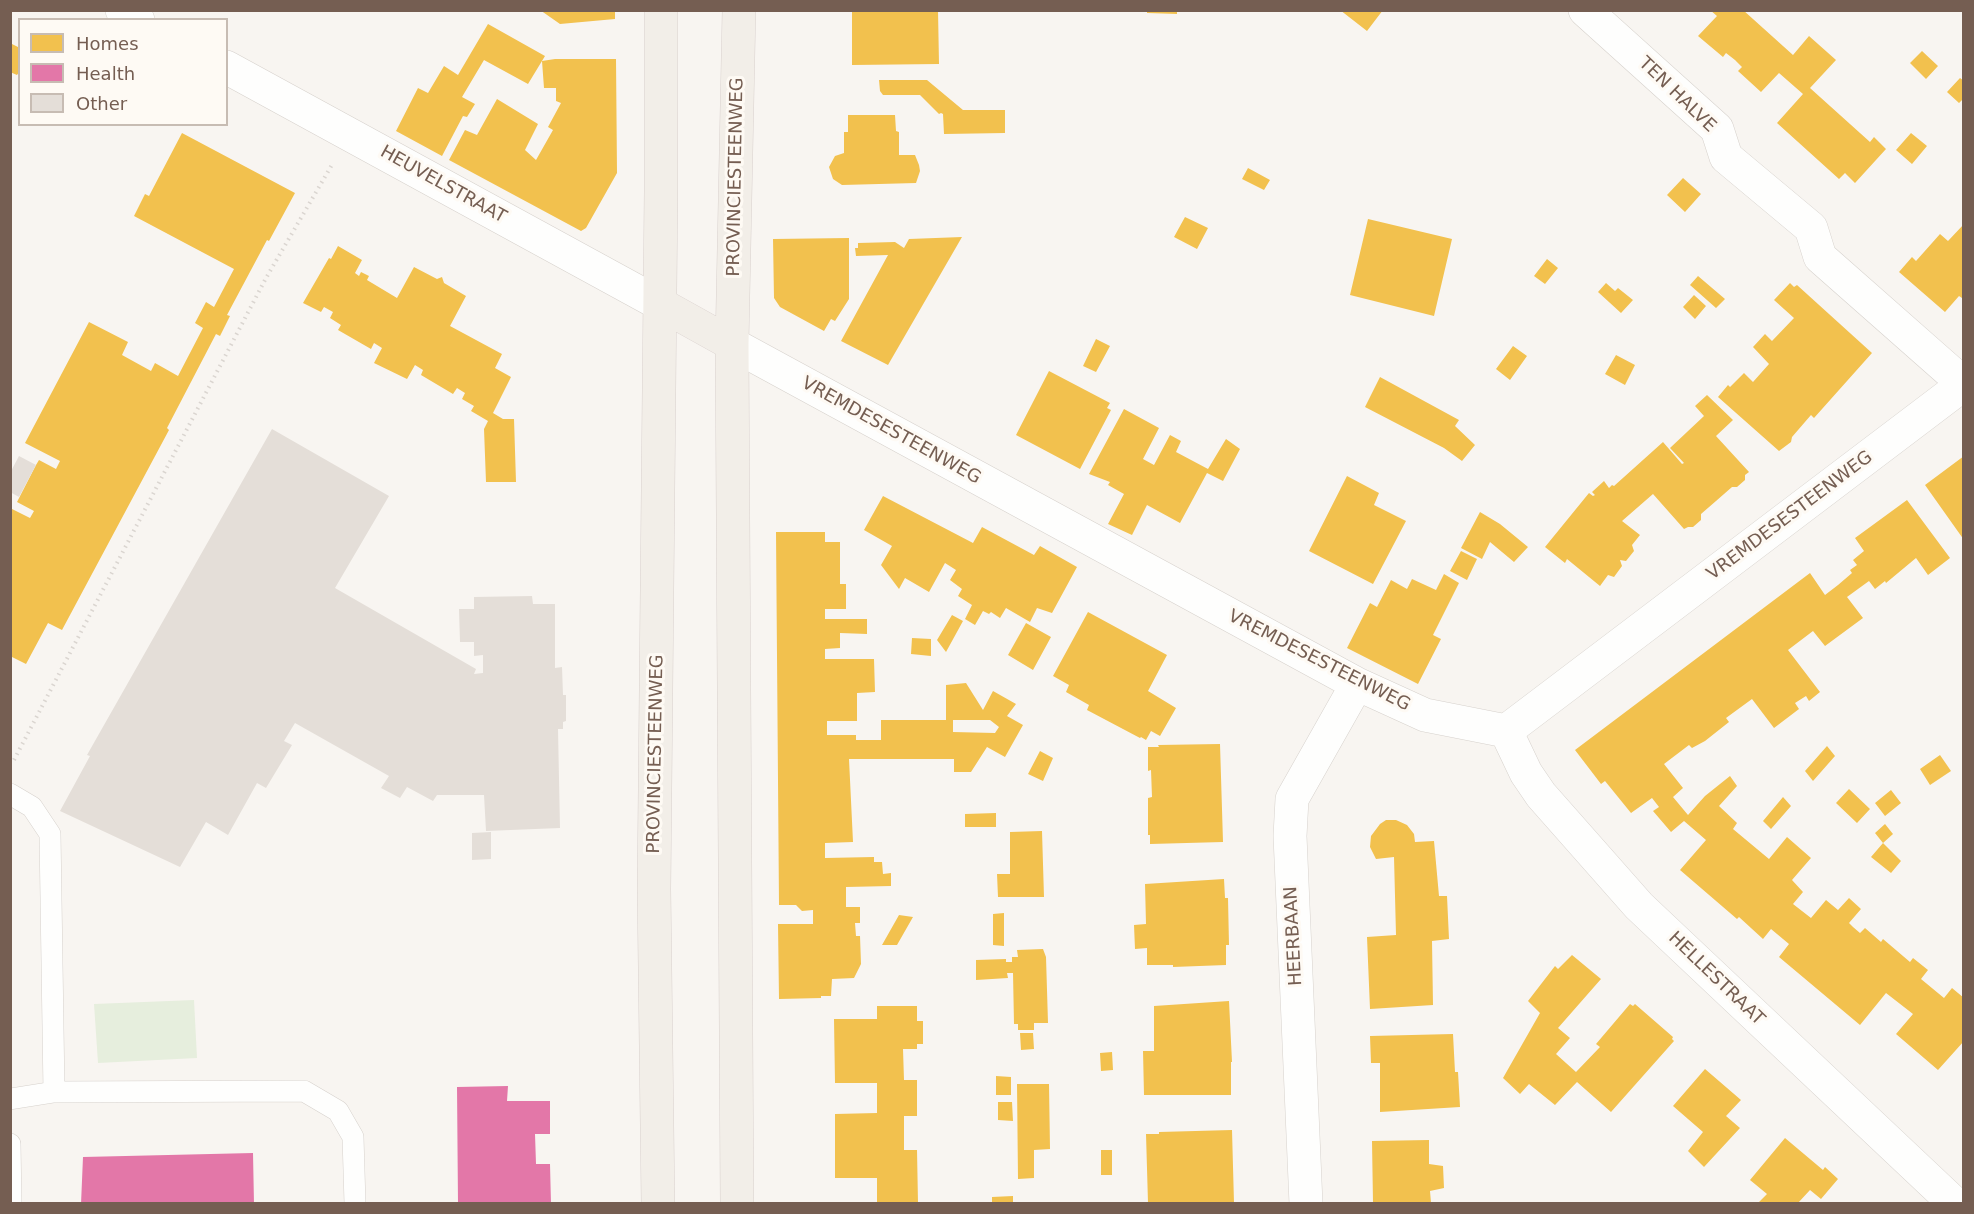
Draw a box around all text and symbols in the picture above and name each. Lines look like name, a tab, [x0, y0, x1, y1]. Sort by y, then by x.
legend	[18, 18, 228, 126]
text: Homes	[76, 33, 139, 54]
street label: TEN HALVE	[1634, 53, 1720, 137]
text: Health	[76, 63, 135, 84]
street label: PROVINCIESTEENWEG	[723, 77, 749, 277]
text: Other	[76, 93, 127, 114]
street label: HEUVELSTRAAT	[376, 141, 510, 229]
street label: VREMDESESTEENWEG	[798, 373, 984, 489]
street label: VREMDESESTEENWEG	[1703, 447, 1877, 585]
street label: VREMDESESTEENWEG	[1224, 606, 1414, 716]
street label: PROVINCIESTEENWEG	[643, 654, 669, 854]
street label: HEERBAAN	[1281, 886, 1307, 986]
street label: HELLESTRAAT	[1663, 928, 1769, 1030]

